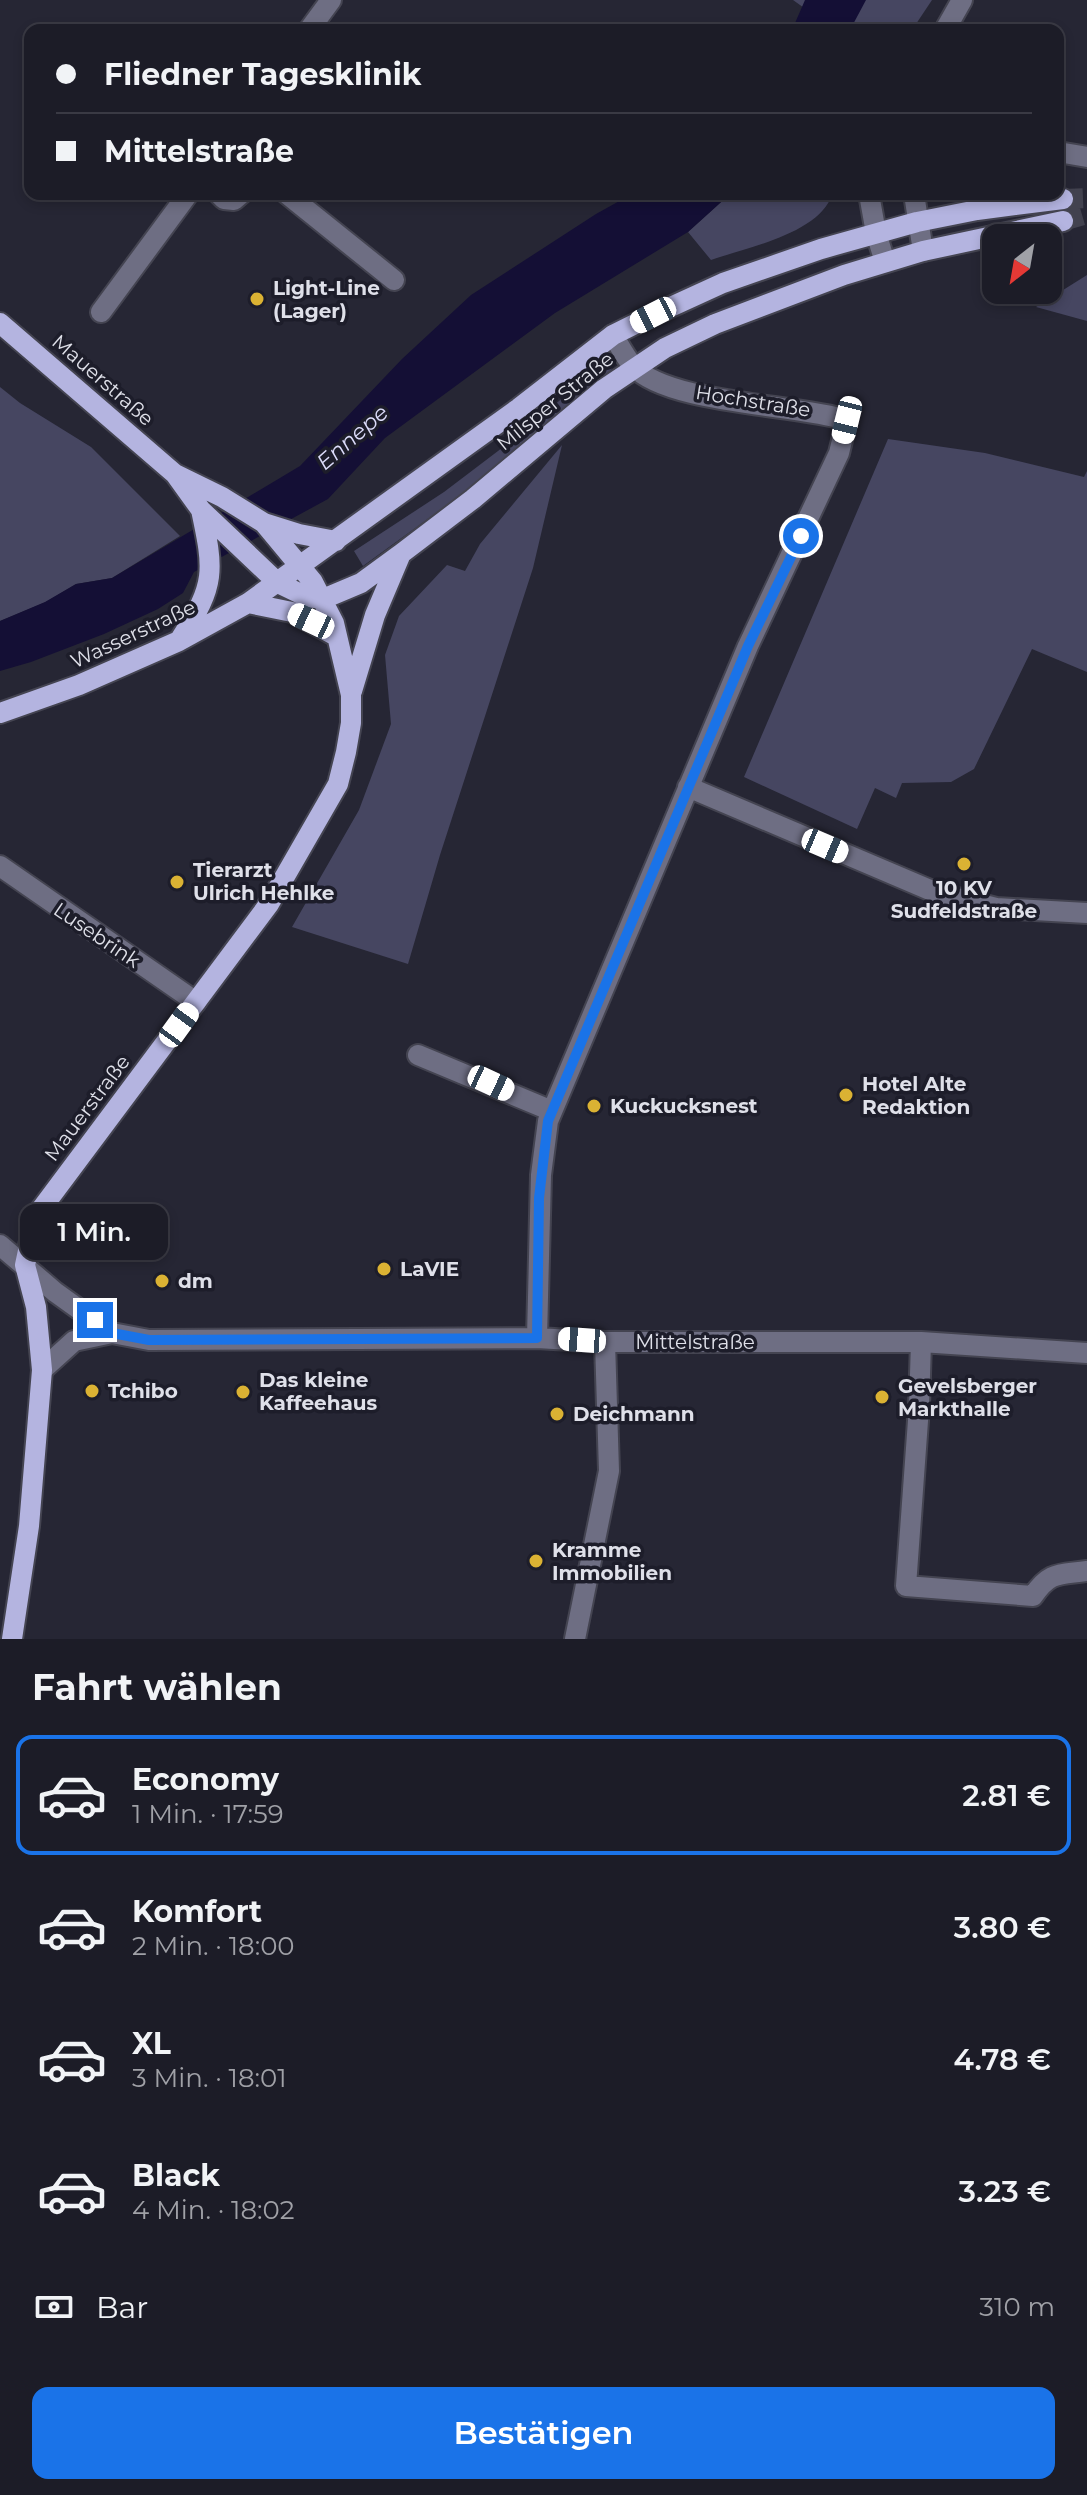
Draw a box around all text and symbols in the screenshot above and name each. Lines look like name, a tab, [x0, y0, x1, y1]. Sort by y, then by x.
text: Fliedner Tagesklinik	[104, 56, 421, 93]
text: Mittelstraße	[104, 133, 294, 170]
north arrow	[982, 224, 1062, 304]
map controls	[982, 224, 1062, 304]
place label: Light-Line (Lager)	[273, 276, 380, 323]
marker: Light-Line (Lager)	[248, 290, 266, 308]
car	[626, 293, 680, 337]
street label: Mauerstraße	[47, 329, 159, 431]
street label: Milsper Straße	[492, 347, 618, 455]
street label: Hochstraße	[694, 380, 812, 422]
car	[830, 394, 864, 446]
water label: Ennepe	[311, 399, 394, 476]
route start	[783, 518, 819, 554]
street label: Wasserstraße	[67, 595, 199, 673]
car	[284, 600, 338, 642]
car	[798, 826, 852, 866]
marker: 10 KV Sudfeldstraße	[955, 855, 973, 873]
place label: Tierarzt Ulrich Hehlke	[193, 858, 334, 905]
marker: Tierarzt Ulrich Hehlke	[168, 873, 186, 891]
place label: 10 KV Sudfeldstraße	[891, 876, 1037, 923]
street label: Lusebrink	[49, 897, 145, 973]
car	[155, 999, 203, 1051]
street label: Mauerstraße	[39, 1050, 135, 1166]
car	[464, 1062, 518, 1104]
place label: Hotel Alte Redaktion	[862, 1072, 970, 1119]
marker: Hotel Alte Redaktion	[837, 1086, 855, 1104]
place label: Kuckucksnest	[610, 1094, 758, 1118]
marker: Kuckucksnest	[585, 1097, 603, 1115]
callout: 1 Min.	[21, 1204, 169, 1260]
text: 1 Min.	[57, 1216, 131, 1248]
place label: LaVIE	[400, 1257, 459, 1281]
marker: LaVIE	[375, 1260, 393, 1278]
place label: dm	[178, 1269, 213, 1293]
marker: dm	[153, 1272, 171, 1290]
route end	[77, 1302, 113, 1338]
car	[557, 1326, 607, 1354]
street label: Mittelstraße	[635, 1330, 755, 1354]
place label: Das kleine Kaffeehaus	[259, 1368, 378, 1415]
place label: Gevelsberger Markthalle	[898, 1374, 1037, 1421]
place label: Tchibo	[108, 1379, 178, 1403]
marker: Tchibo	[83, 1382, 101, 1400]
marker: Das kleine Kaffeehaus	[234, 1383, 252, 1401]
marker: Gevelsberger Markthalle	[873, 1388, 891, 1406]
place label: Deichmann	[573, 1402, 695, 1426]
marker: Deichmann	[548, 1405, 566, 1423]
place label: Kramme Immobilien	[552, 1538, 672, 1585]
marker: Kramme Immobilien	[527, 1552, 545, 1570]
text: Fahrt wählen	[32, 1665, 282, 1709]
icon: car	[36, 1759, 108, 1831]
text: Economy	[132, 1761, 279, 1798]
text: 2.81 €	[962, 1777, 1051, 1814]
text: 1 Min. · 17:59	[132, 1798, 284, 1830]
icon: car	[36, 1891, 108, 1963]
text: Komfort	[132, 1893, 262, 1930]
text: 3.80 €	[954, 1909, 1051, 1946]
text: 2 Min. · 18:00	[132, 1930, 295, 1962]
icon: car	[36, 2023, 108, 2095]
text: XL	[132, 2025, 171, 2062]
text: 4.78 €	[953, 2041, 1051, 2078]
text: 3 Min. · 18:01	[132, 2062, 287, 2094]
icon: car	[36, 2155, 108, 2227]
text: Black	[132, 2157, 220, 2194]
text: 3.23 €	[959, 2173, 1051, 2210]
text: 4 Min. · 18:02	[132, 2194, 295, 2226]
icon: cash	[32, 2285, 76, 2329]
text: Bar	[96, 2289, 148, 2326]
text: 310 m	[979, 2291, 1055, 2323]
button: Bestätigen	[32, 2387, 1055, 2479]

